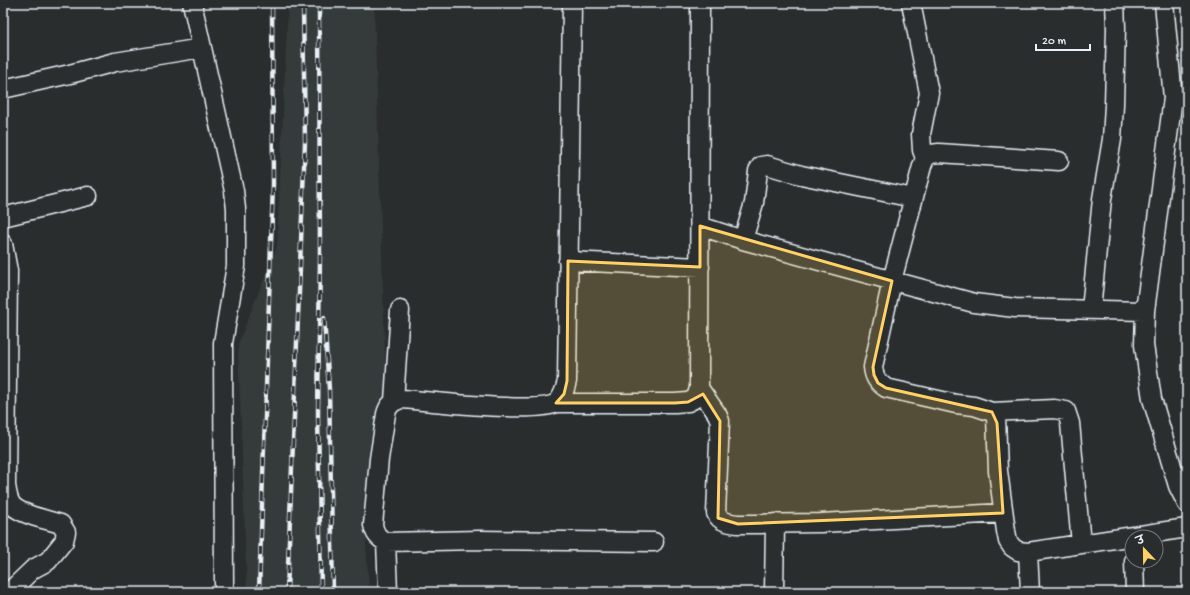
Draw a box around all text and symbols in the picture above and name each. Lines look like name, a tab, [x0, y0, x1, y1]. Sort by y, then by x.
scale bar	[1036, 26, 1090, 52]
text: 20 m	[1042, 35, 1067, 49]
north arrow	[1124, 529, 1164, 569]
text: उ	[1134, 533, 1148, 549]

